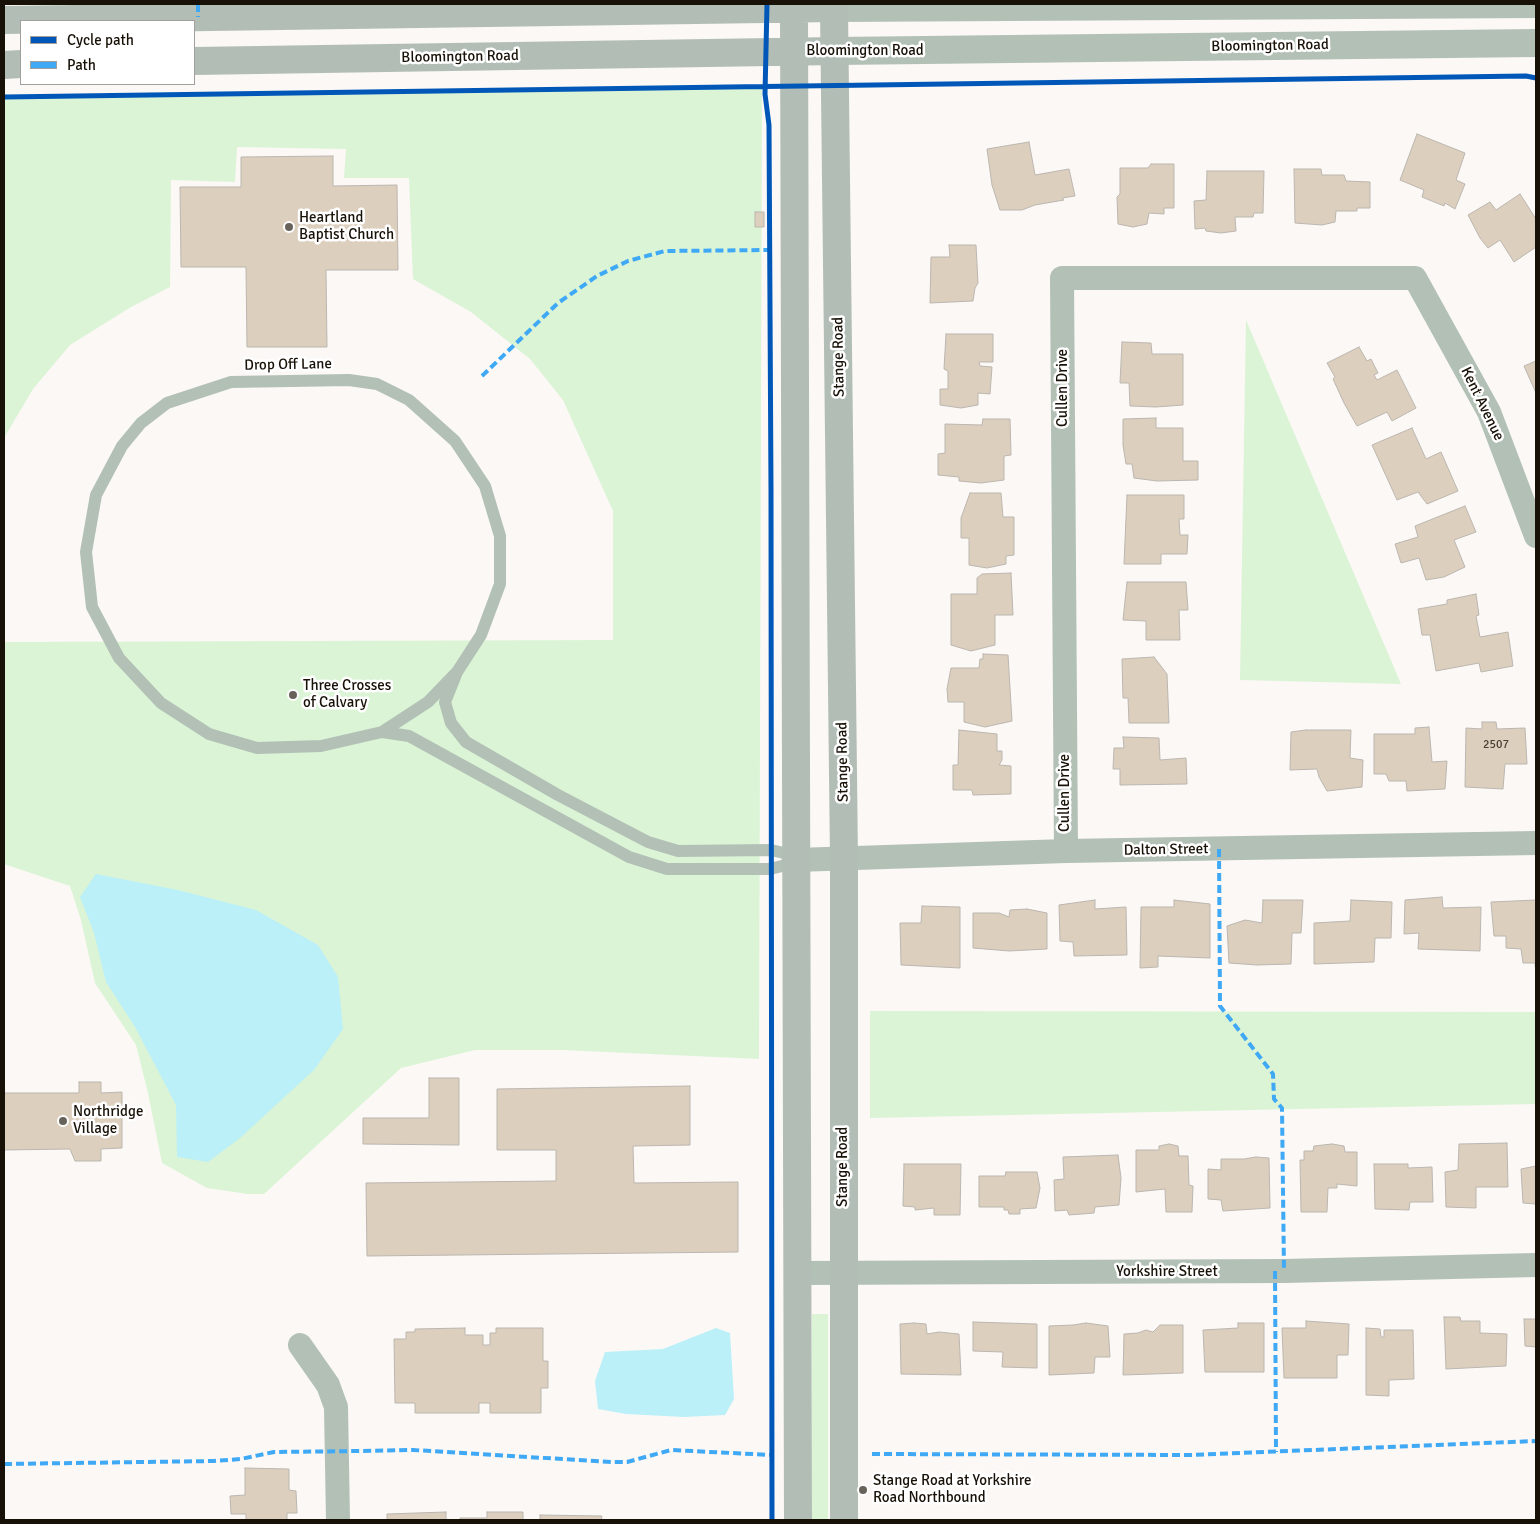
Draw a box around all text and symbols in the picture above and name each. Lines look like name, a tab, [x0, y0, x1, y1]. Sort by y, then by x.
legend	[20, 20, 195, 85]
text: Cycle path	[67, 31, 134, 49]
street label: Bloomington Road	[1211, 36, 1329, 56]
street label: Bloomington Road	[806, 42, 924, 60]
street label: Bloomington Road	[401, 47, 519, 67]
text: Path	[67, 56, 96, 74]
place label: Heartland Baptist Church	[299, 209, 394, 244]
marker: Heartland Baptist Church	[283, 221, 295, 233]
street label: Stange Road	[829, 317, 849, 397]
street label: Cullen Drive	[1054, 349, 1072, 427]
street label: Drop Off Lane	[244, 355, 332, 375]
street label: Kent Avenue	[1456, 364, 1508, 444]
place label: Three Crosses of Calvary	[303, 677, 391, 712]
marker: Three Crosses of Calvary	[287, 689, 299, 701]
street label: Stange Road	[833, 722, 853, 802]
house number: 2507	[1483, 738, 1509, 752]
street label: Cullen Drive	[1056, 754, 1074, 832]
street label: Dalton Street	[1123, 840, 1209, 860]
place label: Northridge Village	[73, 1103, 143, 1138]
marker: Northridge Village	[57, 1115, 69, 1127]
street label: Stange Road	[834, 1127, 852, 1207]
street label: Yorkshire Street	[1116, 1263, 1218, 1281]
place label: Stange Road at Yorkshire Road Northbound	[873, 1472, 1032, 1507]
marker: Stange Road at Yorkshire Road Northbound	[857, 1484, 869, 1496]

